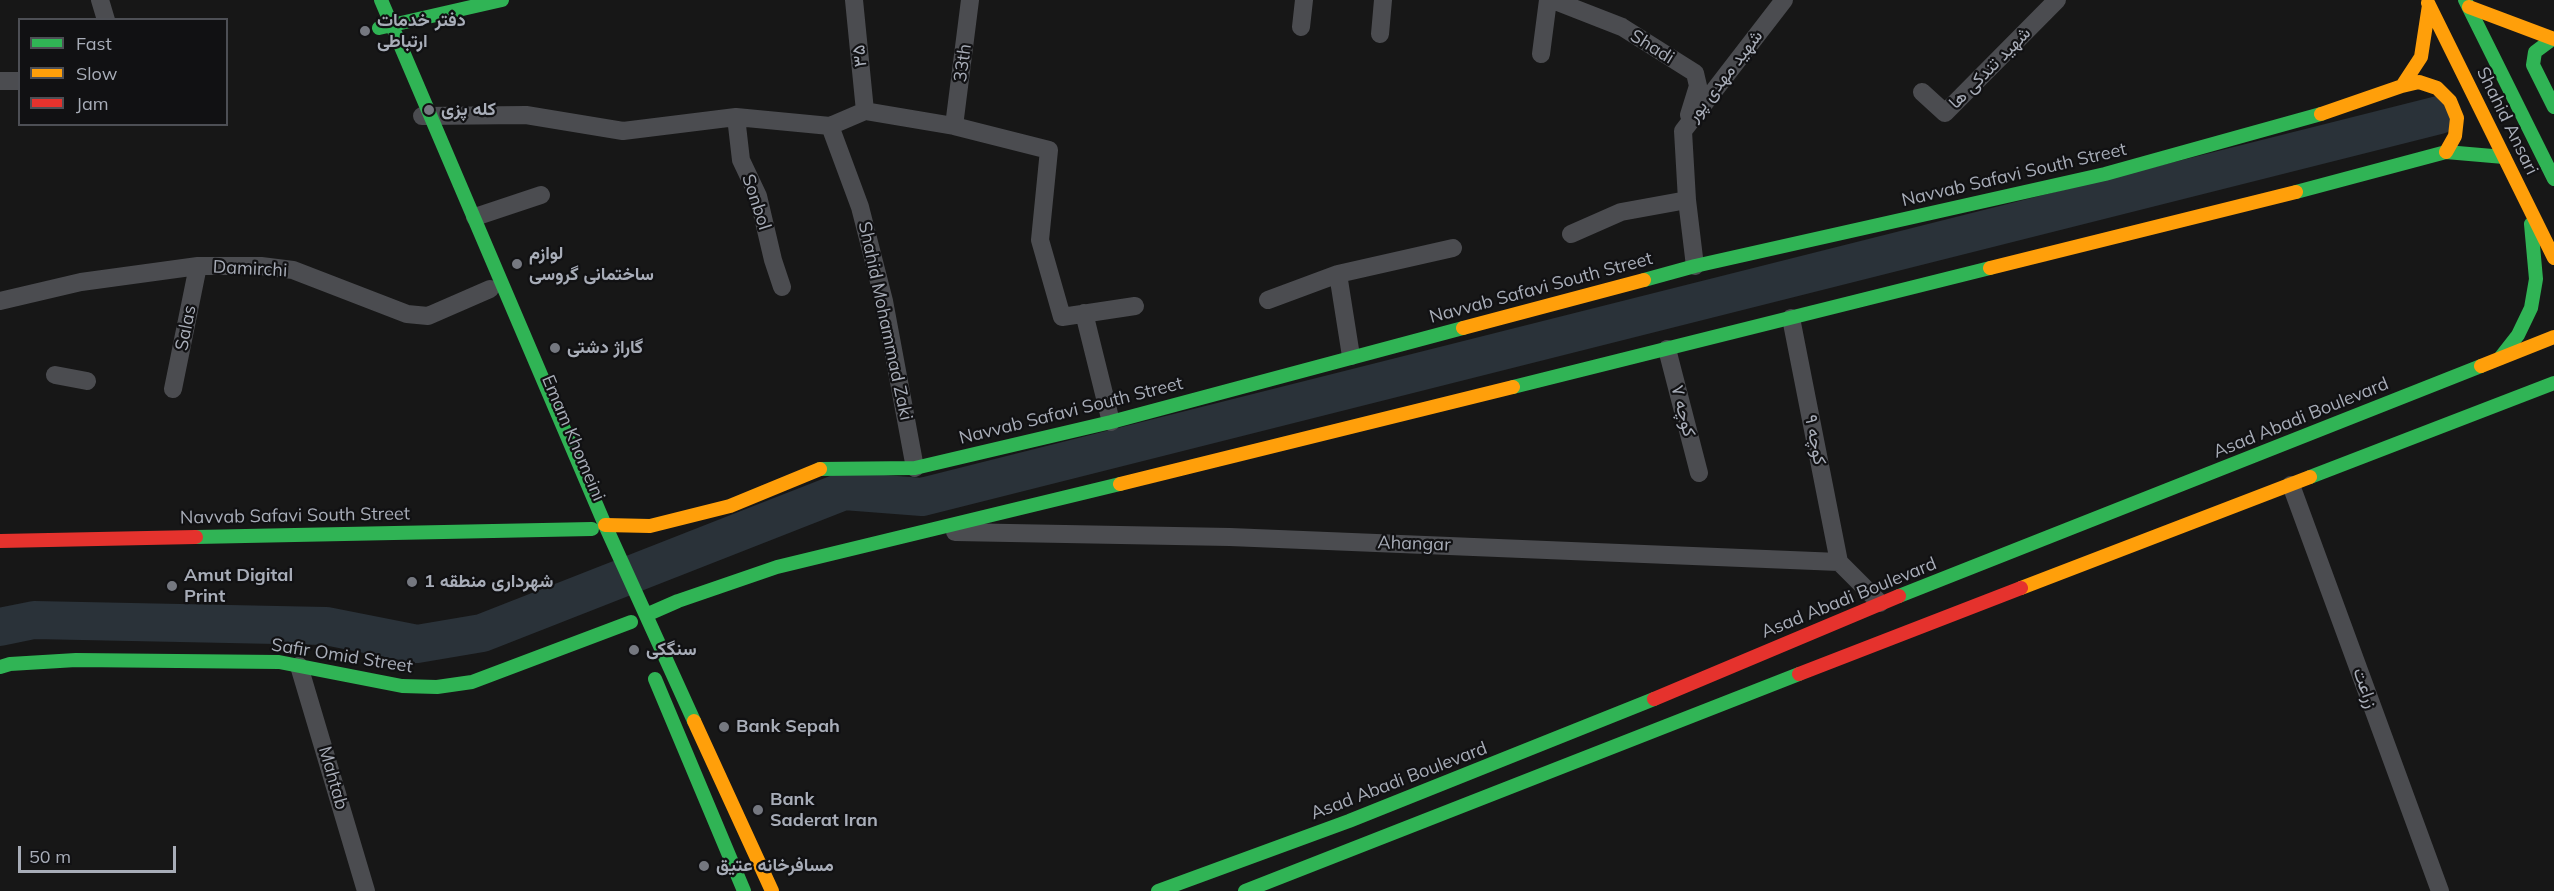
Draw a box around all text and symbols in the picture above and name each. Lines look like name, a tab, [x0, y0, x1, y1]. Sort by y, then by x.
place label: دفتر خدمات ارتباطی	[377, 10, 466, 52]
legend	[18, 18, 228, 126]
street label: شهید تندکی ها	[1945, 23, 2035, 113]
marker: دفتر خدمات ارتباطی	[358, 24, 372, 38]
street label: Shadi	[1626, 25, 1678, 69]
street label: شهید مهدی پور	[1683, 26, 1767, 126]
text: Fast	[76, 32, 112, 55]
street label: 33th	[950, 42, 976, 84]
street label: ۳۵	[848, 44, 872, 68]
text: Slow	[76, 62, 117, 85]
street label: Shahid Ansari	[2472, 64, 2542, 178]
text: Jam	[76, 92, 109, 115]
place label: کله پزی	[441, 99, 496, 121]
marker: کله پزی	[422, 103, 436, 117]
street label: Navvab Safavi South Street	[1899, 139, 2129, 211]
street label: Sonbol	[737, 171, 775, 233]
street label: Shahid Mohammad Zaki	[853, 220, 917, 422]
place label: لوازم ساختمانی گروسی	[529, 243, 654, 286]
street label: Navvab Safavi South Street	[1427, 248, 1655, 328]
street label: Damirchi	[212, 256, 288, 282]
marker: لوازم ساختمانی گروسی	[510, 257, 524, 271]
street label: Salas	[171, 303, 201, 353]
place label: گاراژ دشتی	[567, 337, 643, 359]
marker: گاراژ دشتی	[548, 341, 562, 355]
street label: Emam Khomeini	[537, 372, 609, 504]
street label: Navvab Safavi South Street	[957, 373, 1185, 449]
street label: Asad Abadi Boulevard	[2210, 373, 2392, 463]
street label: کوچه ۷	[1666, 383, 1700, 439]
street label: کوچه ۹	[1800, 413, 1830, 467]
street label: Navvab Safavi South Street	[180, 503, 410, 529]
street label: Ahangar	[1377, 532, 1451, 556]
street label: Asad Abadi Boulevard	[1758, 553, 1940, 643]
place label: Amut Digital Print	[184, 565, 293, 608]
place label: شهرداری منطقه 1	[424, 571, 553, 593]
marker: شهرداری منطقه 1	[405, 575, 419, 589]
marker: Amut Digital Print	[165, 579, 179, 593]
street label: Safir Omid Street	[270, 634, 414, 678]
place label: سنگکی	[646, 639, 697, 661]
marker: سنگکی	[627, 643, 641, 657]
street label: زراعت	[2348, 665, 2382, 711]
place label: Bank Sepah	[736, 716, 840, 738]
marker: Bank Sepah	[717, 720, 731, 734]
street label: Asad Abadi Boulevard	[1308, 737, 1490, 825]
street label: Mahtab	[314, 744, 352, 812]
place label: Bank Saderat Iran	[770, 789, 878, 832]
marker: Bank Saderat Iran	[751, 803, 765, 817]
scale bar	[21, 834, 178, 872]
text: 50 m	[29, 845, 71, 868]
place label: مسافرخانه عتیق	[716, 855, 834, 877]
marker: مسافرخانه عتیق	[697, 859, 711, 873]

